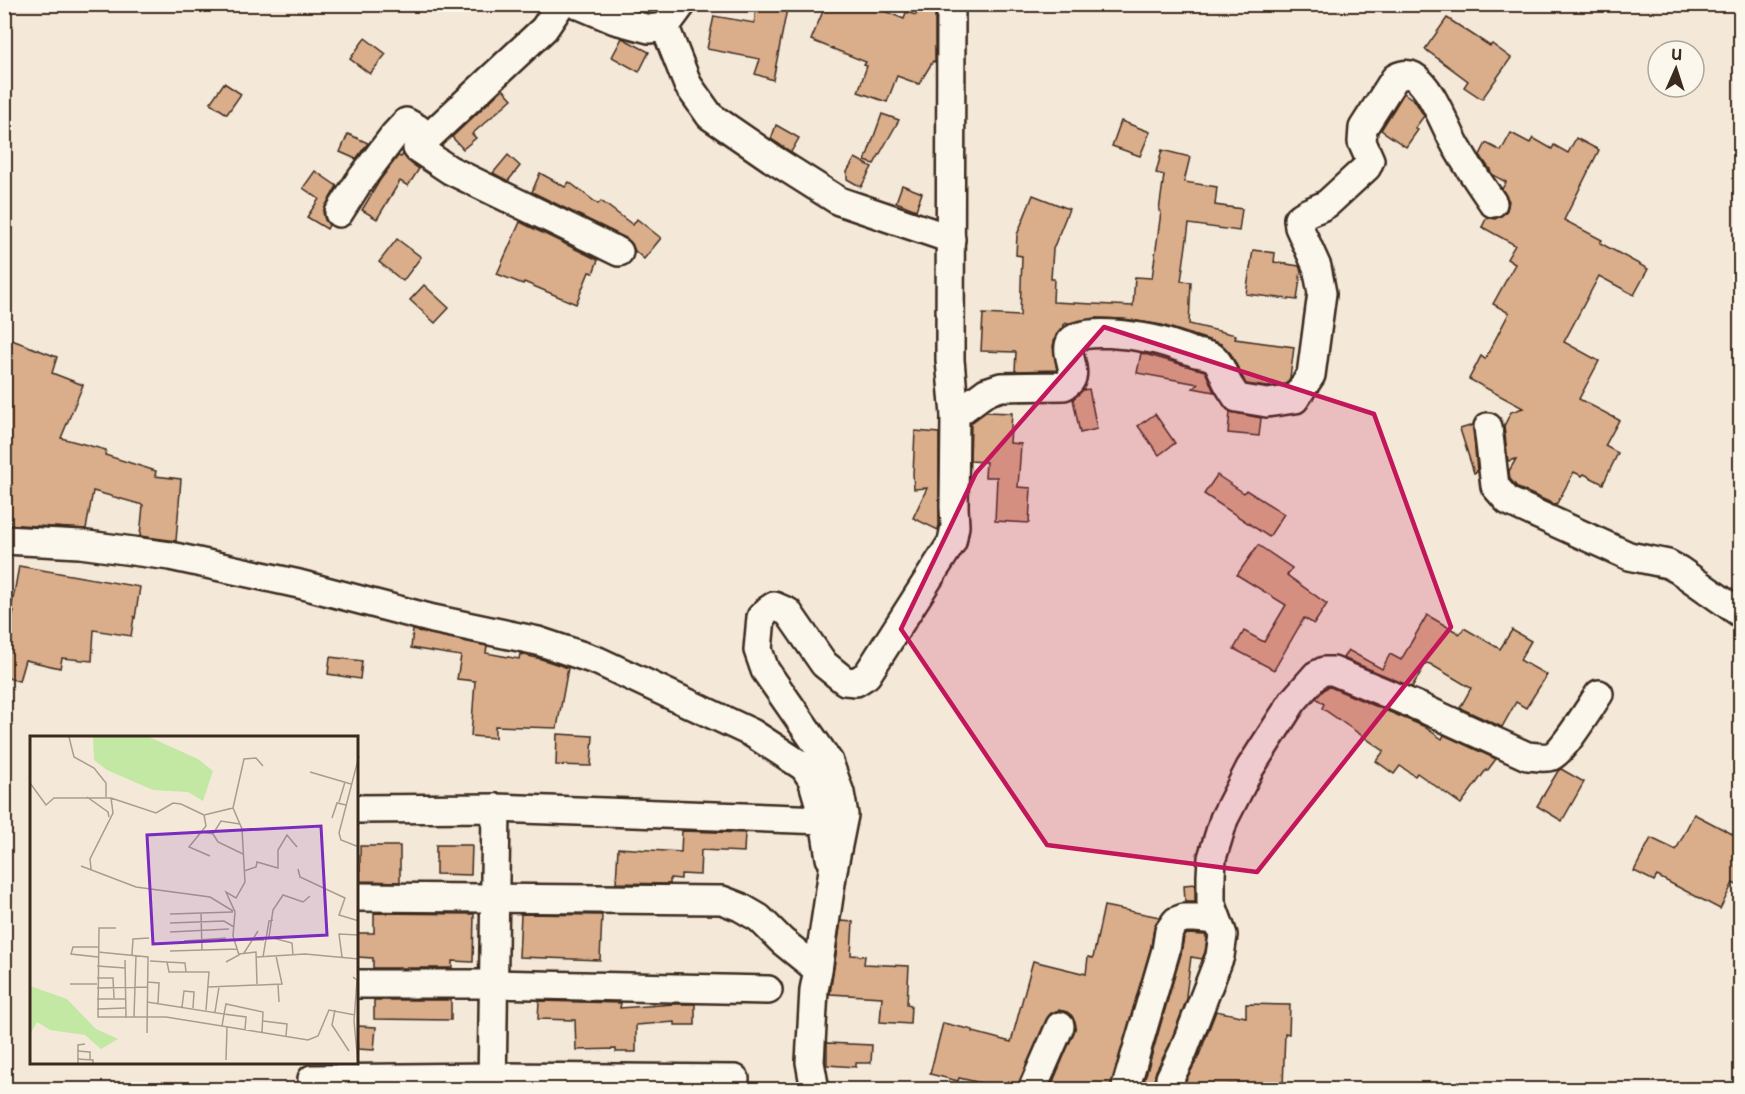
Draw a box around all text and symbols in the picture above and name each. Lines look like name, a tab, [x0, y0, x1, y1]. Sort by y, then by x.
north arrow	[1646, 39, 1706, 99]
text: U	[1671, 43, 1683, 64]
inset map	[30, 736, 358, 1064]

